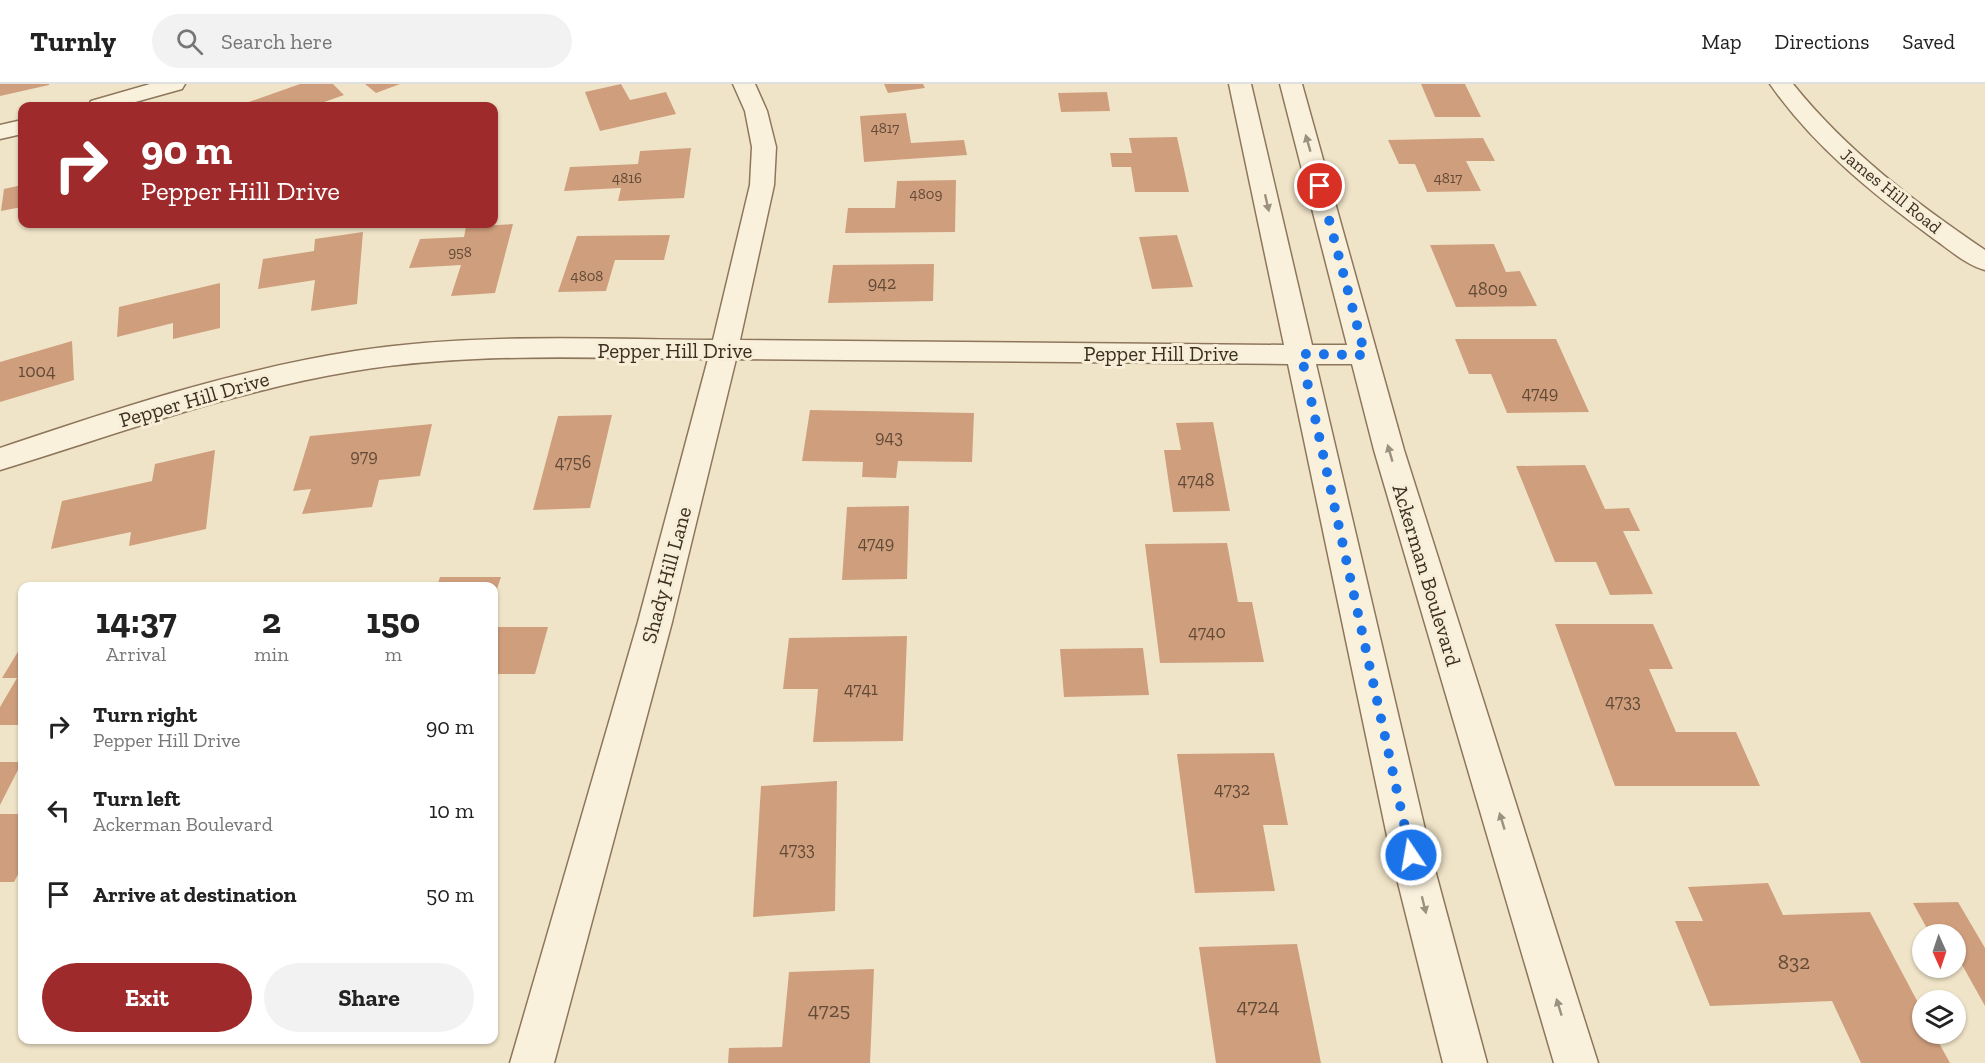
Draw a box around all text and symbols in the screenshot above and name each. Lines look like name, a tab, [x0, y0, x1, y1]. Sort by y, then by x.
search box	[152, 14, 572, 68]
text: Turnly	[30, 25, 116, 58]
icon: search	[173, 25, 206, 58]
text: Search here	[221, 28, 332, 55]
text: Map	[1702, 29, 1742, 54]
text: Directions	[1775, 29, 1869, 54]
text: Saved	[1902, 29, 1955, 54]
house number: 4817	[871, 119, 899, 137]
text: 90 m	[141, 124, 232, 175]
icon: right	[42, 126, 120, 204]
one-way arrow	[1303, 134, 1312, 152]
street label: James Hill Road	[1836, 144, 1946, 238]
pin	[1294, 160, 1345, 211]
house number: 4816	[612, 169, 642, 187]
icon: arrive	[1303, 169, 1336, 202]
house number: 4817	[1434, 169, 1462, 187]
text: Pepper Hill Drive	[141, 175, 340, 207]
house number: 4809	[910, 185, 942, 203]
one-way arrow	[1263, 193, 1272, 212]
house number: 958	[448, 243, 472, 261]
house number: 4808	[571, 267, 603, 285]
house number: 942	[868, 272, 896, 294]
house number: 4809	[1468, 278, 1508, 300]
street label: Pepper Hill Drive	[598, 338, 753, 363]
street label: Pepper Hill Drive	[1084, 341, 1239, 366]
house number: 1004	[18, 360, 56, 382]
street label: Pepper Hill Drive	[116, 366, 272, 432]
house number: 4749	[1522, 382, 1558, 404]
house number: 943	[875, 426, 903, 448]
one-way arrow	[1385, 444, 1394, 462]
house number: 979	[350, 445, 378, 467]
house number: 4756	[555, 451, 591, 473]
house number: 4748	[1178, 469, 1214, 491]
street label: Ackerman Boulevard	[1387, 481, 1467, 669]
street label: Shady Hill Lane	[636, 504, 696, 646]
house number: 4749	[858, 532, 894, 554]
text: 14:37	[96, 599, 177, 642]
text: 2	[262, 599, 281, 642]
text: 150	[366, 599, 420, 642]
house number: 4740	[1188, 621, 1226, 643]
text: Arrival	[106, 642, 166, 666]
text: min	[254, 642, 289, 666]
text: m	[385, 642, 402, 666]
house number: 4741	[844, 678, 878, 700]
house number: 4733	[1605, 690, 1641, 712]
text: Turn right	[93, 701, 197, 728]
icon: right	[42, 710, 75, 743]
text: 90 m	[426, 713, 474, 740]
text: Pepper Hill Drive	[93, 728, 240, 752]
house number: 4732	[1214, 778, 1250, 800]
text: Turn left	[93, 785, 180, 812]
icon: left	[42, 794, 75, 827]
text: 10 m	[429, 797, 474, 824]
text: Ackerman Boulevard	[93, 812, 273, 836]
one-way arrow	[1497, 812, 1506, 830]
position arrow	[1379, 823, 1443, 887]
house number: 4733	[779, 838, 815, 860]
icon: arrive	[42, 878, 75, 911]
text: Arrive at destination	[93, 881, 296, 908]
text: 50 m	[426, 881, 474, 908]
one-way arrow	[1420, 896, 1430, 914]
north arrow	[1912, 924, 1966, 978]
map controls	[1912, 924, 1966, 1044]
house number: 832	[1778, 949, 1810, 974]
button: Exit	[42, 963, 252, 1032]
button: Share	[264, 963, 474, 1032]
button: layers	[1912, 990, 1966, 1044]
house number: 4724	[1236, 993, 1280, 1018]
house number: 4725	[808, 997, 850, 1022]
one-way arrow	[1554, 998, 1563, 1016]

